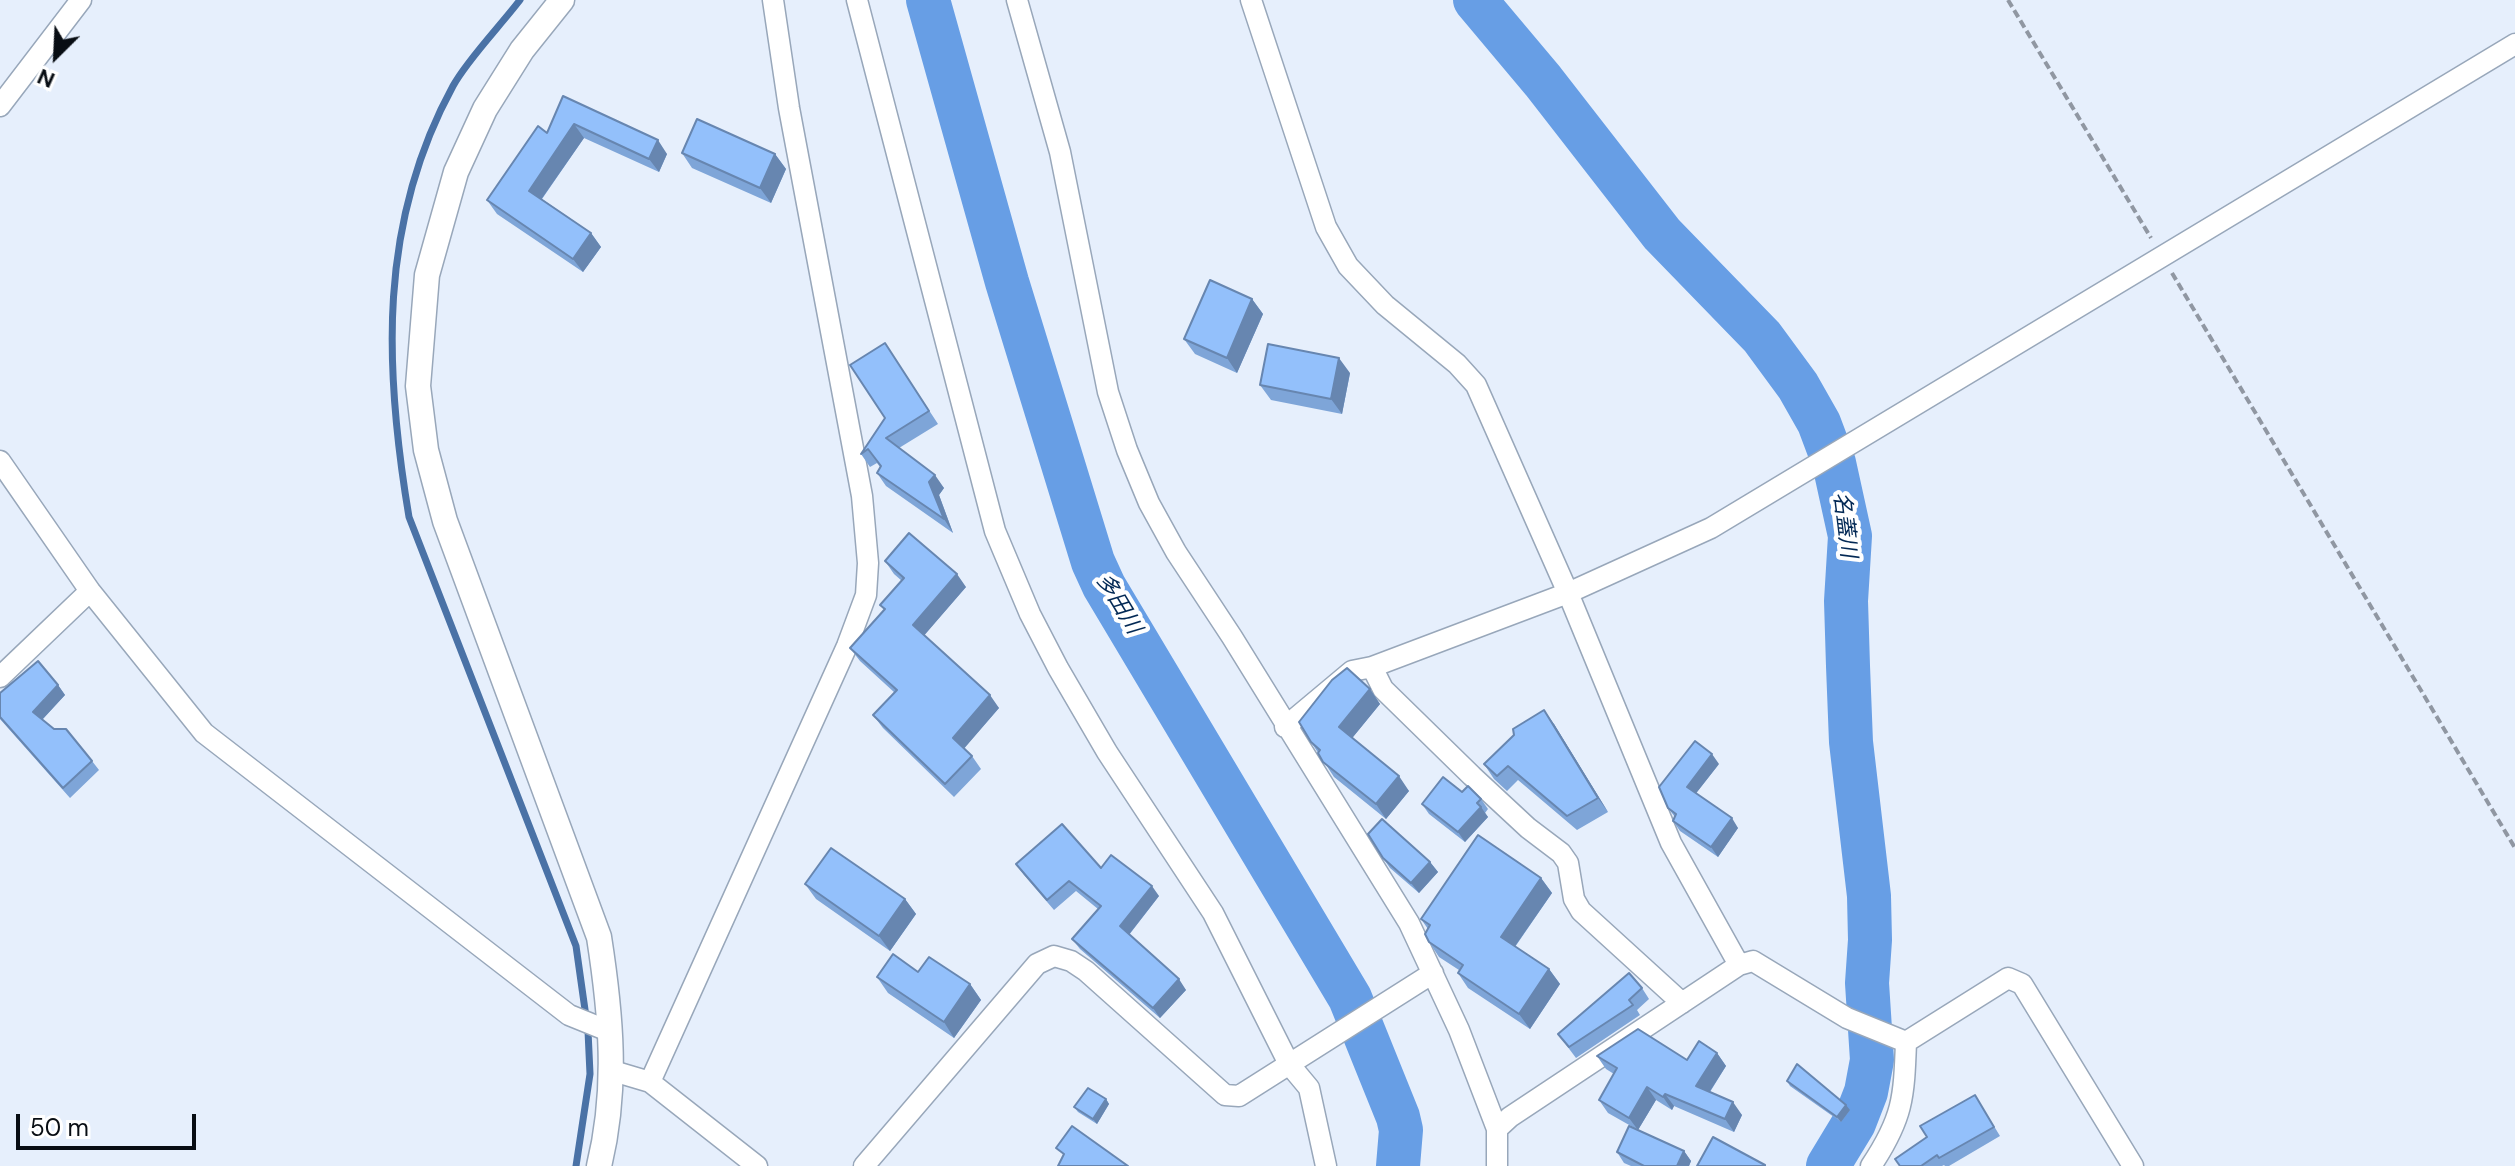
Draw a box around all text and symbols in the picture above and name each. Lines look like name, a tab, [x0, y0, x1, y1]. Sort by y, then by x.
north arrow	[16, 16, 96, 96]
text: N	[33, 62, 59, 95]
water label: 名蓋川	[1827, 491, 1861, 559]
water label: 多田川	[1090, 569, 1146, 639]
scale bar	[20, 1098, 200, 1148]
text: 50 m	[30, 1112, 89, 1143]

